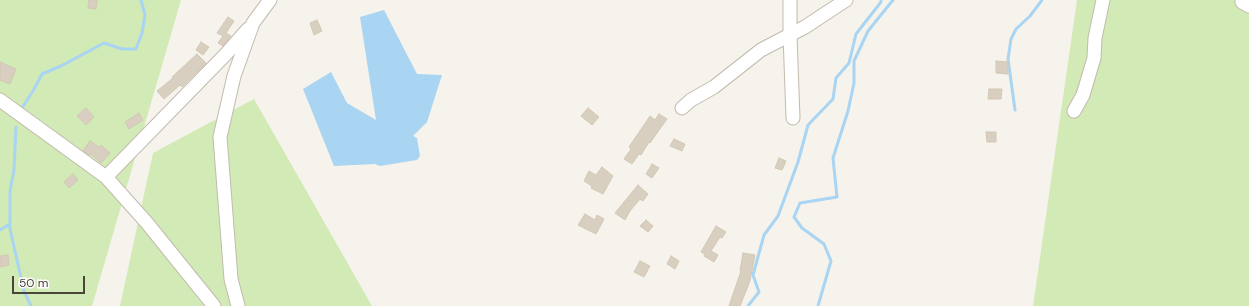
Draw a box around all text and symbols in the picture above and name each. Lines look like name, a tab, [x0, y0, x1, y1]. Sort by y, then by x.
scale bar	[14, 268, 87, 294]
text: 50 m	[19, 275, 48, 291]

